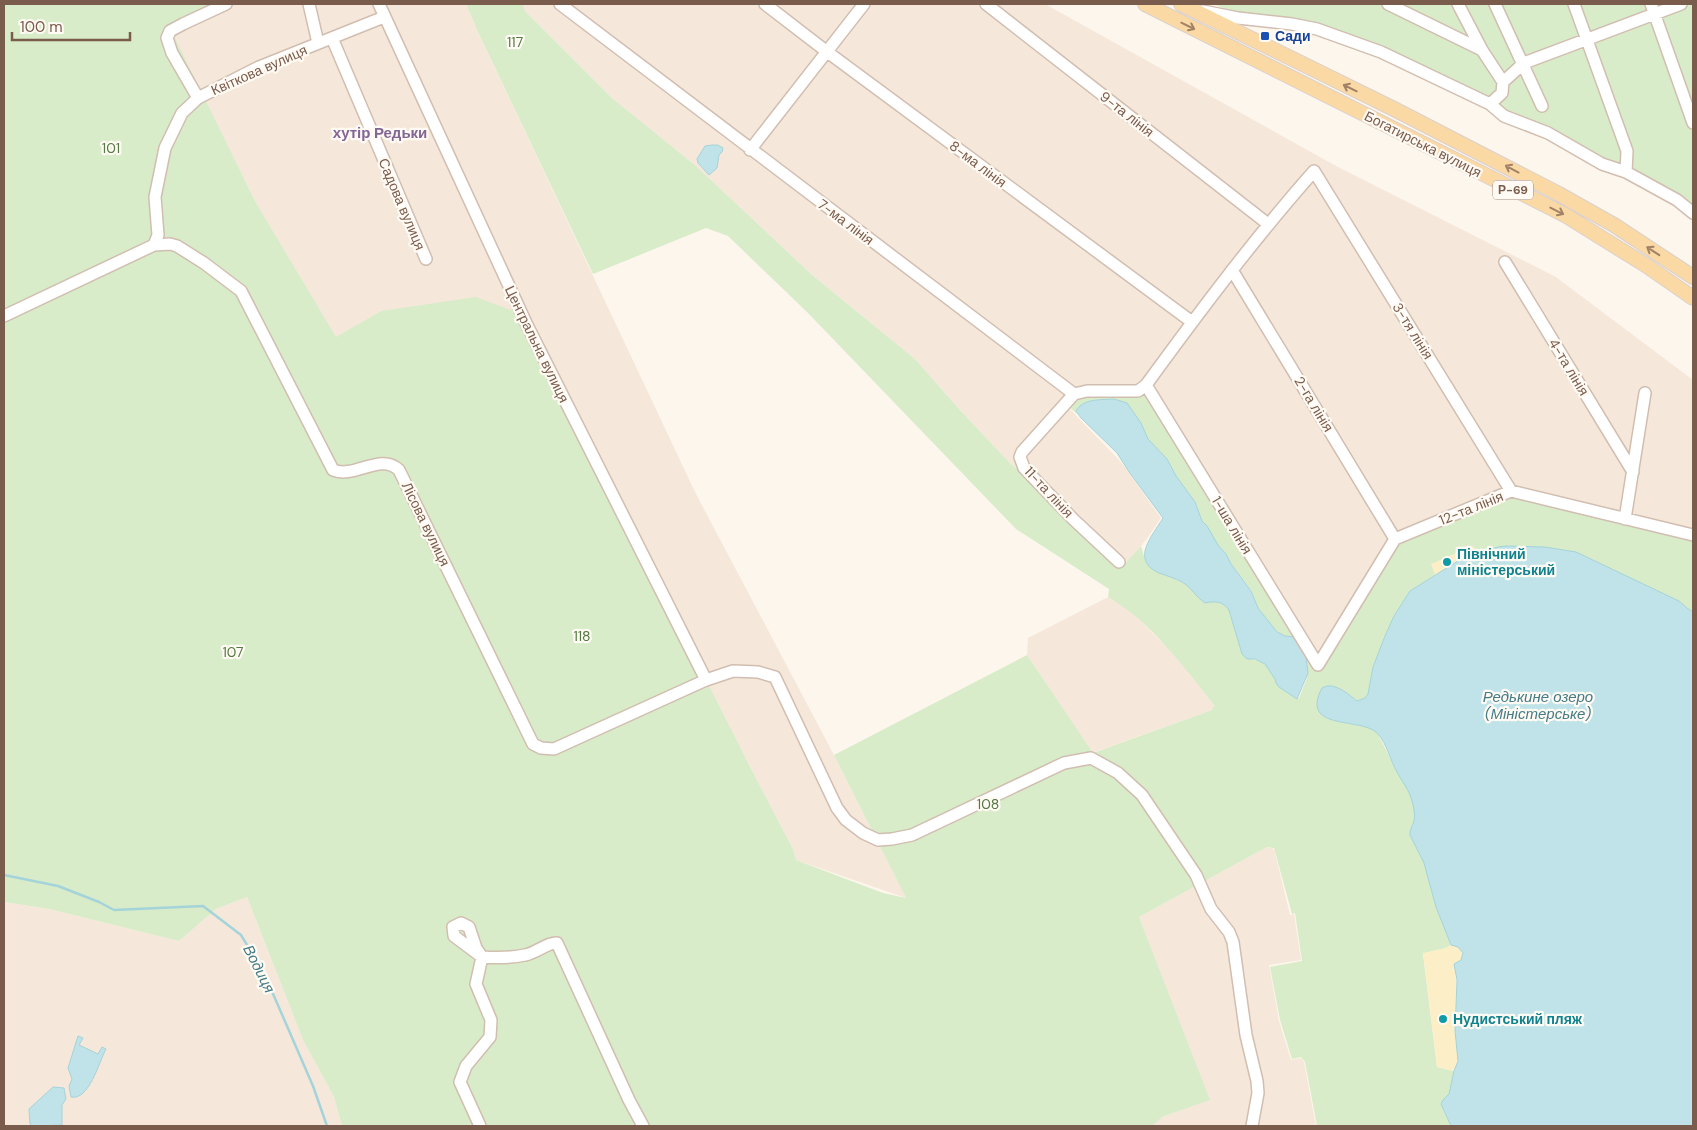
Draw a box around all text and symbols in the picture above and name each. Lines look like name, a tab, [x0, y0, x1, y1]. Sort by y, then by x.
scale bar	[12, 10, 130, 42]
text: 100 m	[20, 17, 63, 37]
one-way arrow	[1180, 22, 1195, 31]
place label: Сади	[1275, 27, 1311, 45]
marker: Сади	[1259, 30, 1271, 42]
park label: 117	[507, 33, 523, 51]
street label: Квіткова вулиця	[208, 41, 310, 99]
one-way arrow	[1343, 83, 1358, 92]
street label: 9-та лінія	[1096, 87, 1158, 141]
street label: Богатирська вулиця	[1361, 107, 1485, 181]
district label: хутір Редьки	[333, 123, 427, 143]
street label: 8-ма лінія	[946, 137, 1010, 191]
park label: 101	[102, 139, 120, 157]
street label: Садова вулиця	[375, 155, 429, 253]
one-way arrow	[1505, 164, 1520, 173]
road number: Р-69	[1493, 180, 1533, 200]
street label: 7-ма лінія	[814, 195, 878, 249]
one-way arrow	[1549, 206, 1564, 216]
one-way arrow	[1646, 245, 1660, 255]
street label: Центральна вулиця	[501, 283, 573, 405]
street label: 3-тя лінія	[1389, 299, 1437, 363]
street label: 4-та лінія	[1545, 335, 1593, 399]
street label: 2-га лінія	[1290, 373, 1338, 435]
street label: 11-та лінія	[1021, 463, 1077, 521]
street label: Лісова вулиця	[398, 479, 454, 569]
street label: 12-та лінія	[1436, 487, 1506, 529]
street label: 1-ша лінія	[1208, 493, 1256, 557]
place label: Північний міністерський	[1457, 545, 1555, 579]
marker: Північний міністерський	[1441, 556, 1453, 568]
park label: 118	[573, 627, 591, 645]
park label: 107	[222, 643, 244, 661]
water label: Редькине озеро (Міністерське)	[1483, 687, 1593, 724]
park label: 108	[977, 795, 999, 813]
water label: Водиця	[238, 941, 280, 997]
place label: Нудистський пляж	[1453, 1010, 1583, 1028]
marker: Нудистський пляж	[1437, 1013, 1449, 1025]

